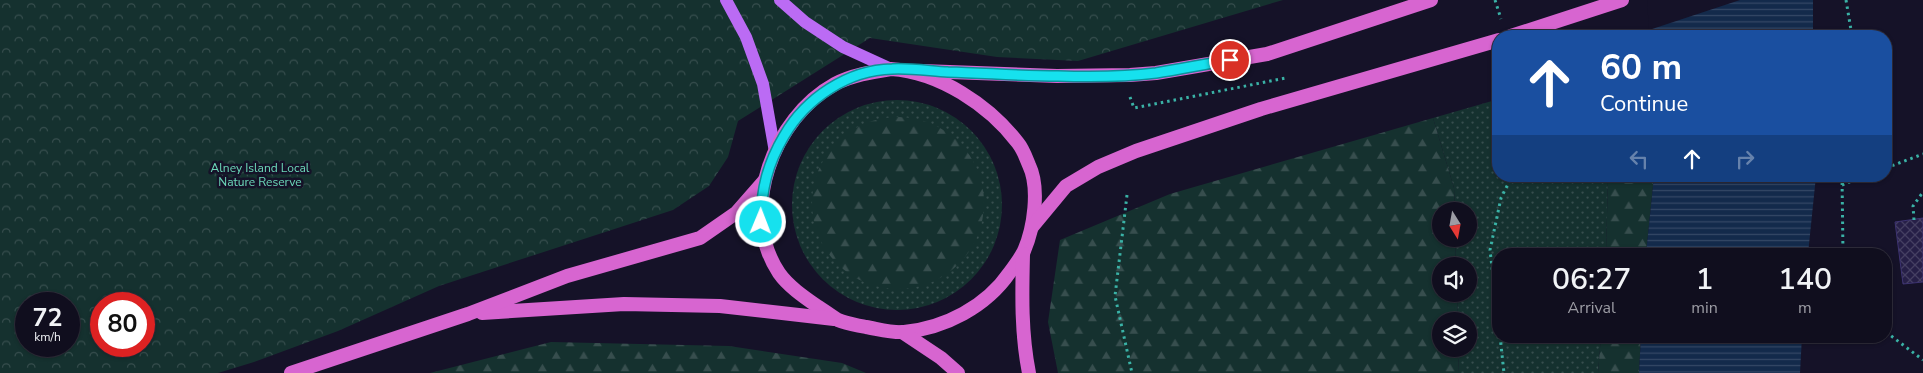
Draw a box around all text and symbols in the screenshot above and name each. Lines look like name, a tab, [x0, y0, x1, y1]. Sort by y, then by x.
pin	[1209, 39, 1251, 81]
text: 60 m	[1600, 44, 1682, 91]
icon: arrive	[1216, 46, 1244, 74]
icon: ahead	[1517, 50, 1582, 115]
text: Continue	[1600, 89, 1688, 119]
icon: left	[1625, 145, 1653, 173]
icon: ahead	[1678, 145, 1706, 173]
icon: right	[1731, 145, 1759, 173]
park label: Alney Island Local Nature Reserve	[211, 160, 310, 190]
position arrow	[734, 195, 786, 247]
north arrow	[1432, 202, 1478, 248]
map controls	[1432, 202, 1477, 357]
button: sound	[1432, 257, 1477, 302]
text: 06:27	[1552, 259, 1631, 300]
text: 1	[1696, 259, 1714, 300]
text: 140	[1778, 259, 1832, 300]
speed limit sign: 80	[90, 292, 155, 357]
text: Arrival	[1568, 297, 1616, 319]
text: min	[1691, 297, 1718, 319]
text: m	[1798, 297, 1812, 319]
text: 72	[32, 301, 63, 335]
button: layers	[1432, 312, 1477, 357]
text: km/h	[34, 329, 61, 345]

